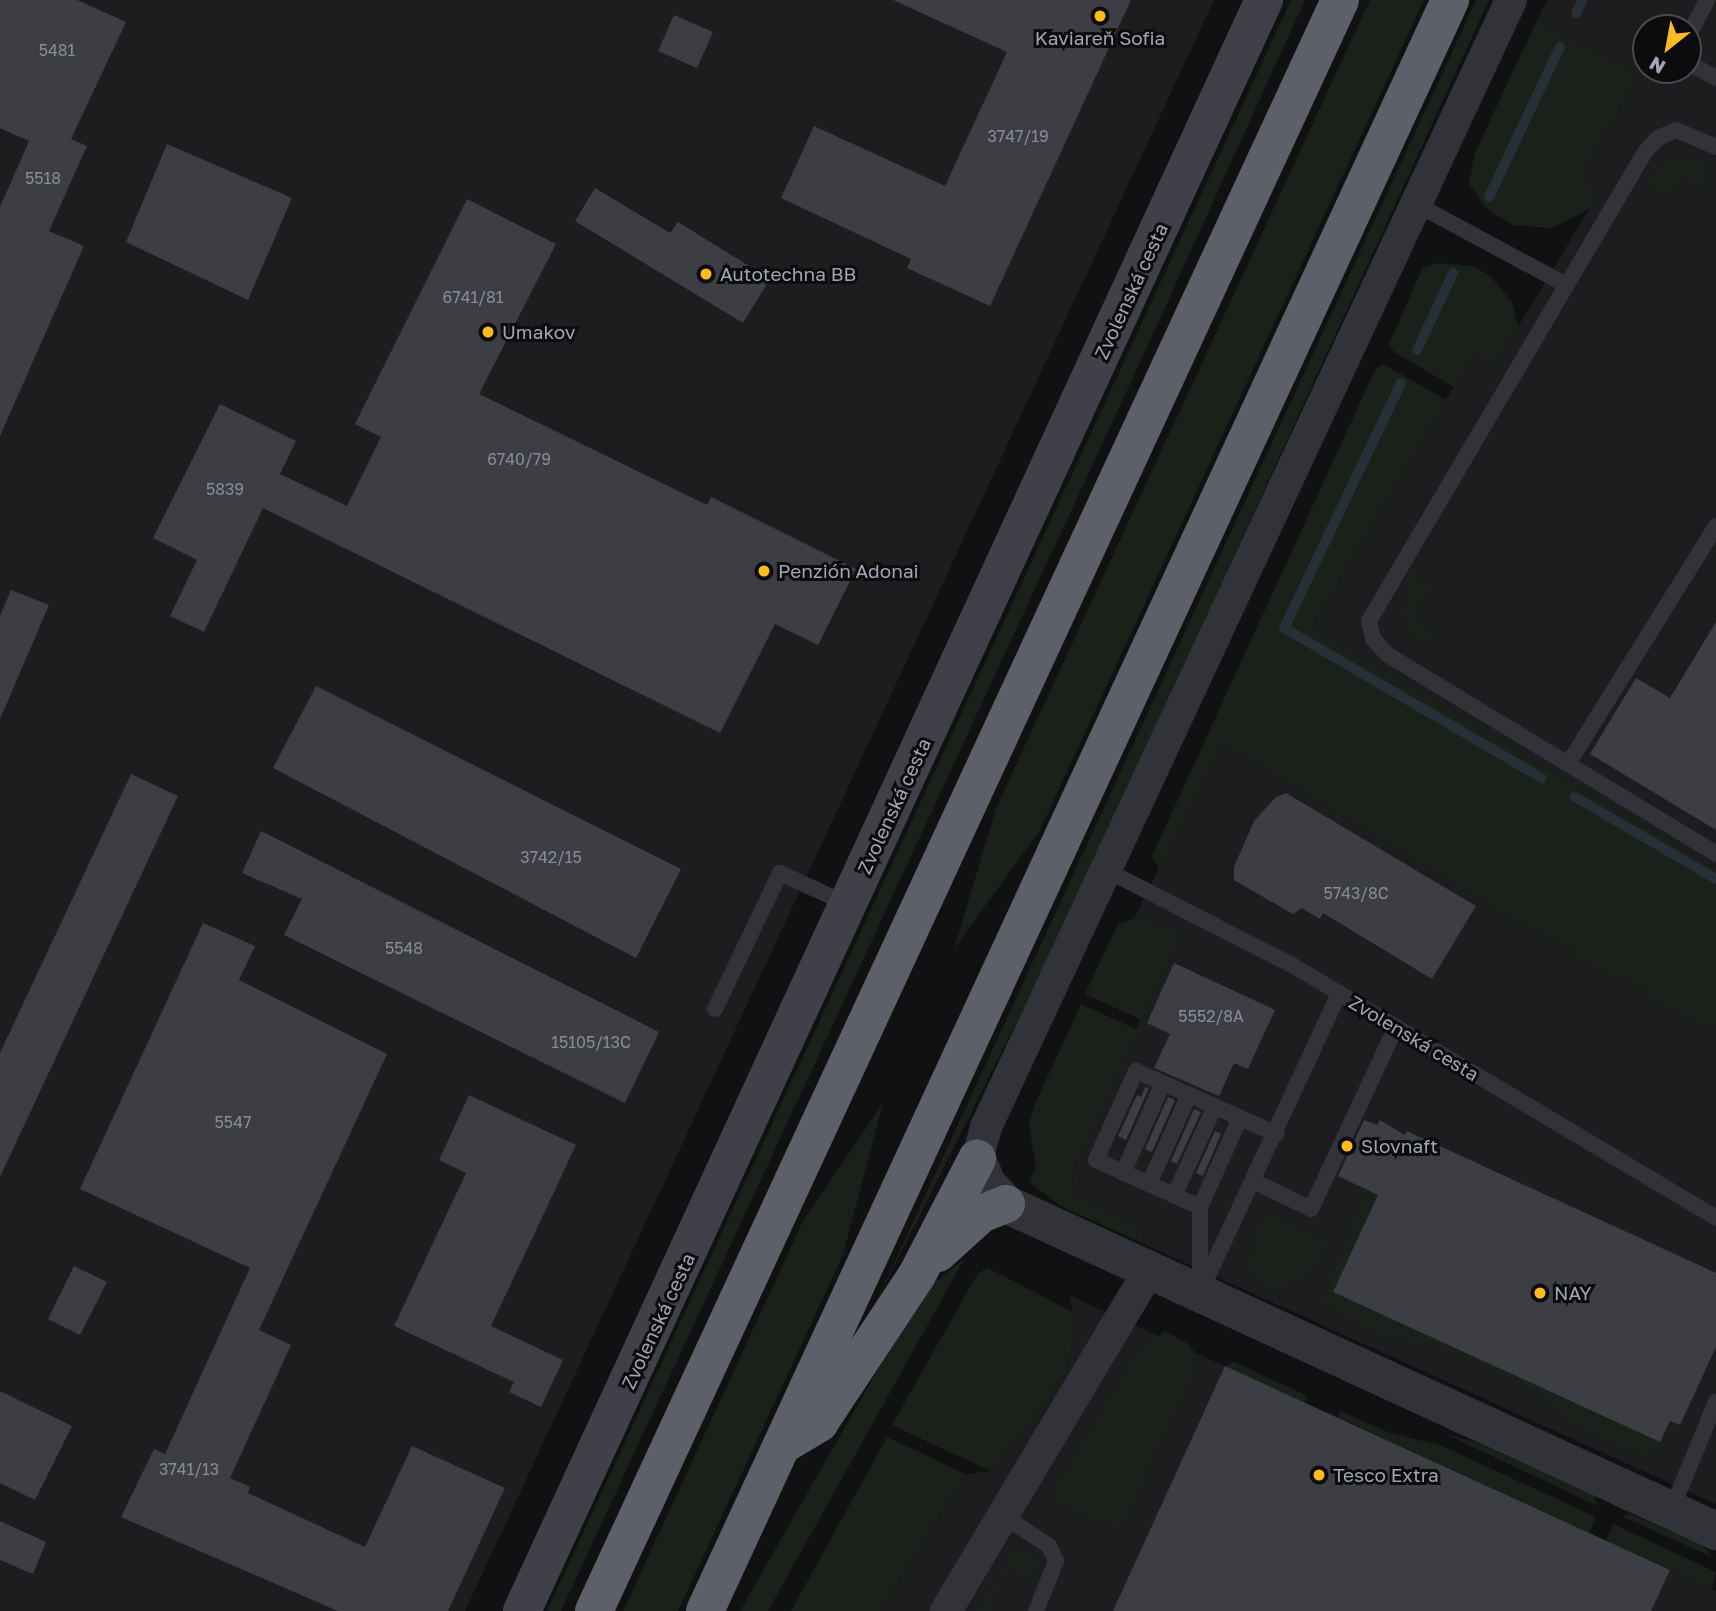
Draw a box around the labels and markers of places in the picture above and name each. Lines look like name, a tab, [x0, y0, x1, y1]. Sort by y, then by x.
marker: Kaviareň Sofia	[1092, 8, 1108, 24]
place label: Kaviareň Sofia	[1035, 27, 1165, 49]
place label: Autotechna BB	[720, 263, 856, 285]
marker: Autotechna BB	[698, 266, 714, 282]
place label: Umakov	[502, 321, 575, 343]
marker: Umakov	[480, 324, 496, 340]
place label: Penzión Adonai	[778, 560, 919, 582]
marker: Penzión Adonai	[756, 563, 772, 579]
place label: Slovnaft	[1361, 1135, 1438, 1157]
marker: Slovnaft	[1339, 1138, 1355, 1154]
place label: NAY	[1554, 1282, 1591, 1304]
marker: NAY	[1532, 1285, 1548, 1301]
place label: Tesco Extra	[1333, 1464, 1439, 1486]
marker: Tesco Extra	[1311, 1467, 1327, 1483]

